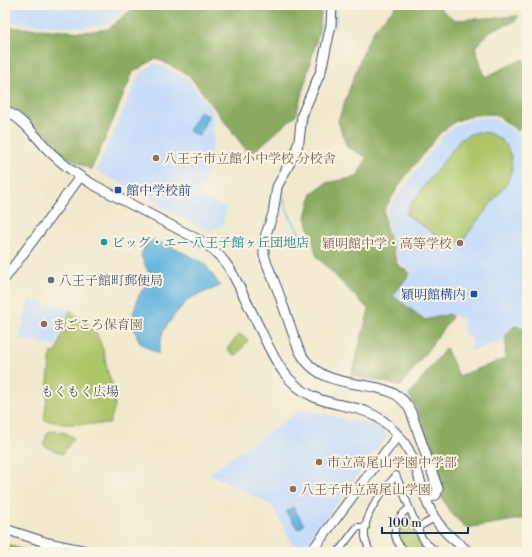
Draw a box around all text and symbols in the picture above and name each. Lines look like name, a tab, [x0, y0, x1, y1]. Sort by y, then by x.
place label: 八王子市立館小中学校 分校舎	[164, 151, 336, 167]
marker: 八王子市立館小中学校 分校舎	[151, 153, 161, 163]
place label: 館中学校前	[126, 183, 191, 199]
marker: 館中学校前	[113, 185, 123, 195]
place label: ビッグ・エー 八王子館ヶ丘団地店	[112, 235, 309, 251]
place label: 穎明館中学・高等学校	[322, 236, 452, 252]
marker: ビッグ・エー 八王子館ヶ丘団地店	[99, 237, 109, 247]
marker: 穎明館中学・高等学校	[455, 238, 465, 248]
place label: 八王子館町郵便局	[59, 273, 163, 289]
marker: 八王子館町郵便局	[46, 275, 56, 285]
place label: 穎明館構内	[401, 287, 466, 303]
marker: 穎明館構内	[469, 289, 479, 299]
place label: まごころ保育園	[52, 317, 143, 333]
marker: まごころ保育園	[39, 319, 49, 329]
park label: もくもく広場	[41, 384, 119, 400]
place label: 市立高尾山学園中学部	[327, 455, 457, 471]
marker: 市立高尾山学園中学部	[314, 457, 324, 467]
place label: 八王子市立高尾山学園	[301, 482, 431, 498]
marker: 八王子市立高尾山学園	[288, 484, 298, 494]
scale bar	[382, 509, 468, 535]
text: 100 m	[388, 516, 422, 531]

